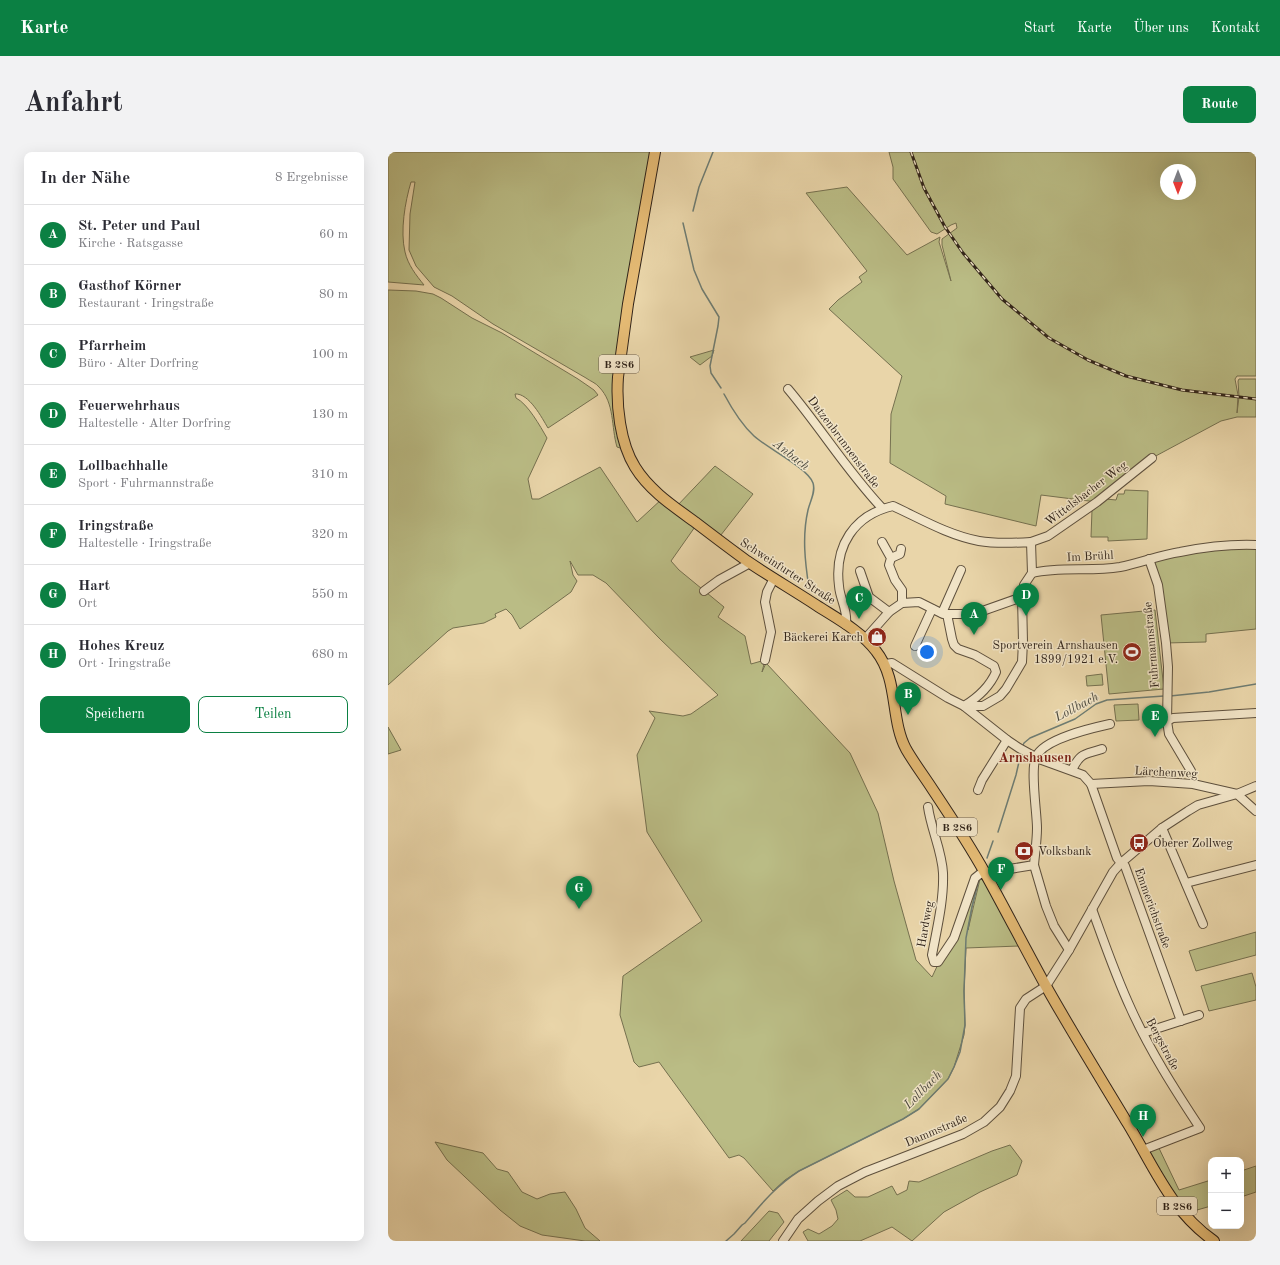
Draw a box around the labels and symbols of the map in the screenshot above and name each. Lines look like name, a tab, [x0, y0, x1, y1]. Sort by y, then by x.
north arrow	[1160, 164, 1196, 200]
road number: B 286	[599, 355, 639, 373]
street label: Datzenbrunnenstraße	[805, 395, 882, 491]
water label: Anbach	[770, 436, 812, 474]
street label: Wittelsbacher Weg	[1043, 459, 1130, 528]
street label: Schweinfurter Straße	[738, 537, 838, 607]
street label: Im Brühl	[1066, 550, 1114, 564]
pin: D	[1013, 583, 1039, 616]
pin: C	[846, 586, 872, 619]
street label: Fuhrmannstraße	[1142, 601, 1162, 689]
pin: A	[961, 602, 987, 635]
shop icon: Bäckerei Karch	[866, 626, 888, 648]
place label: Bäckerei Karch	[783, 632, 863, 644]
place label: Sportverein Arnshausen 1899/1921 e.V.	[993, 640, 1119, 666]
sports icon: Sportverein Arnshausen 1899/1921 e.V.	[1121, 641, 1143, 663]
your location	[917, 642, 937, 662]
pin: B	[895, 682, 921, 715]
water label: Lollbach	[1052, 690, 1101, 725]
pin: E	[1142, 704, 1168, 737]
district label: Arnshausen	[998, 751, 1072, 765]
street label: Lärchenweg	[1134, 765, 1198, 781]
road number: B 286	[937, 818, 977, 836]
bus stop icon: Oberer Zollweg	[1128, 832, 1150, 854]
place label: Oberer Zollweg	[1153, 838, 1233, 850]
bank icon: Volksbank	[1013, 840, 1035, 862]
place label: Volksbank	[1038, 846, 1092, 858]
pin: F	[988, 857, 1014, 890]
street label: Emmerichstraße	[1132, 866, 1172, 951]
pin: G	[566, 876, 592, 909]
street label: Hardweg	[916, 899, 936, 949]
street label: Bergstraße	[1143, 1016, 1181, 1073]
water label: Lollbach	[901, 1068, 945, 1112]
pin: H	[1130, 1104, 1156, 1137]
street label: Dammstraße	[903, 1112, 970, 1149]
road number: B 286	[1157, 1197, 1197, 1215]

